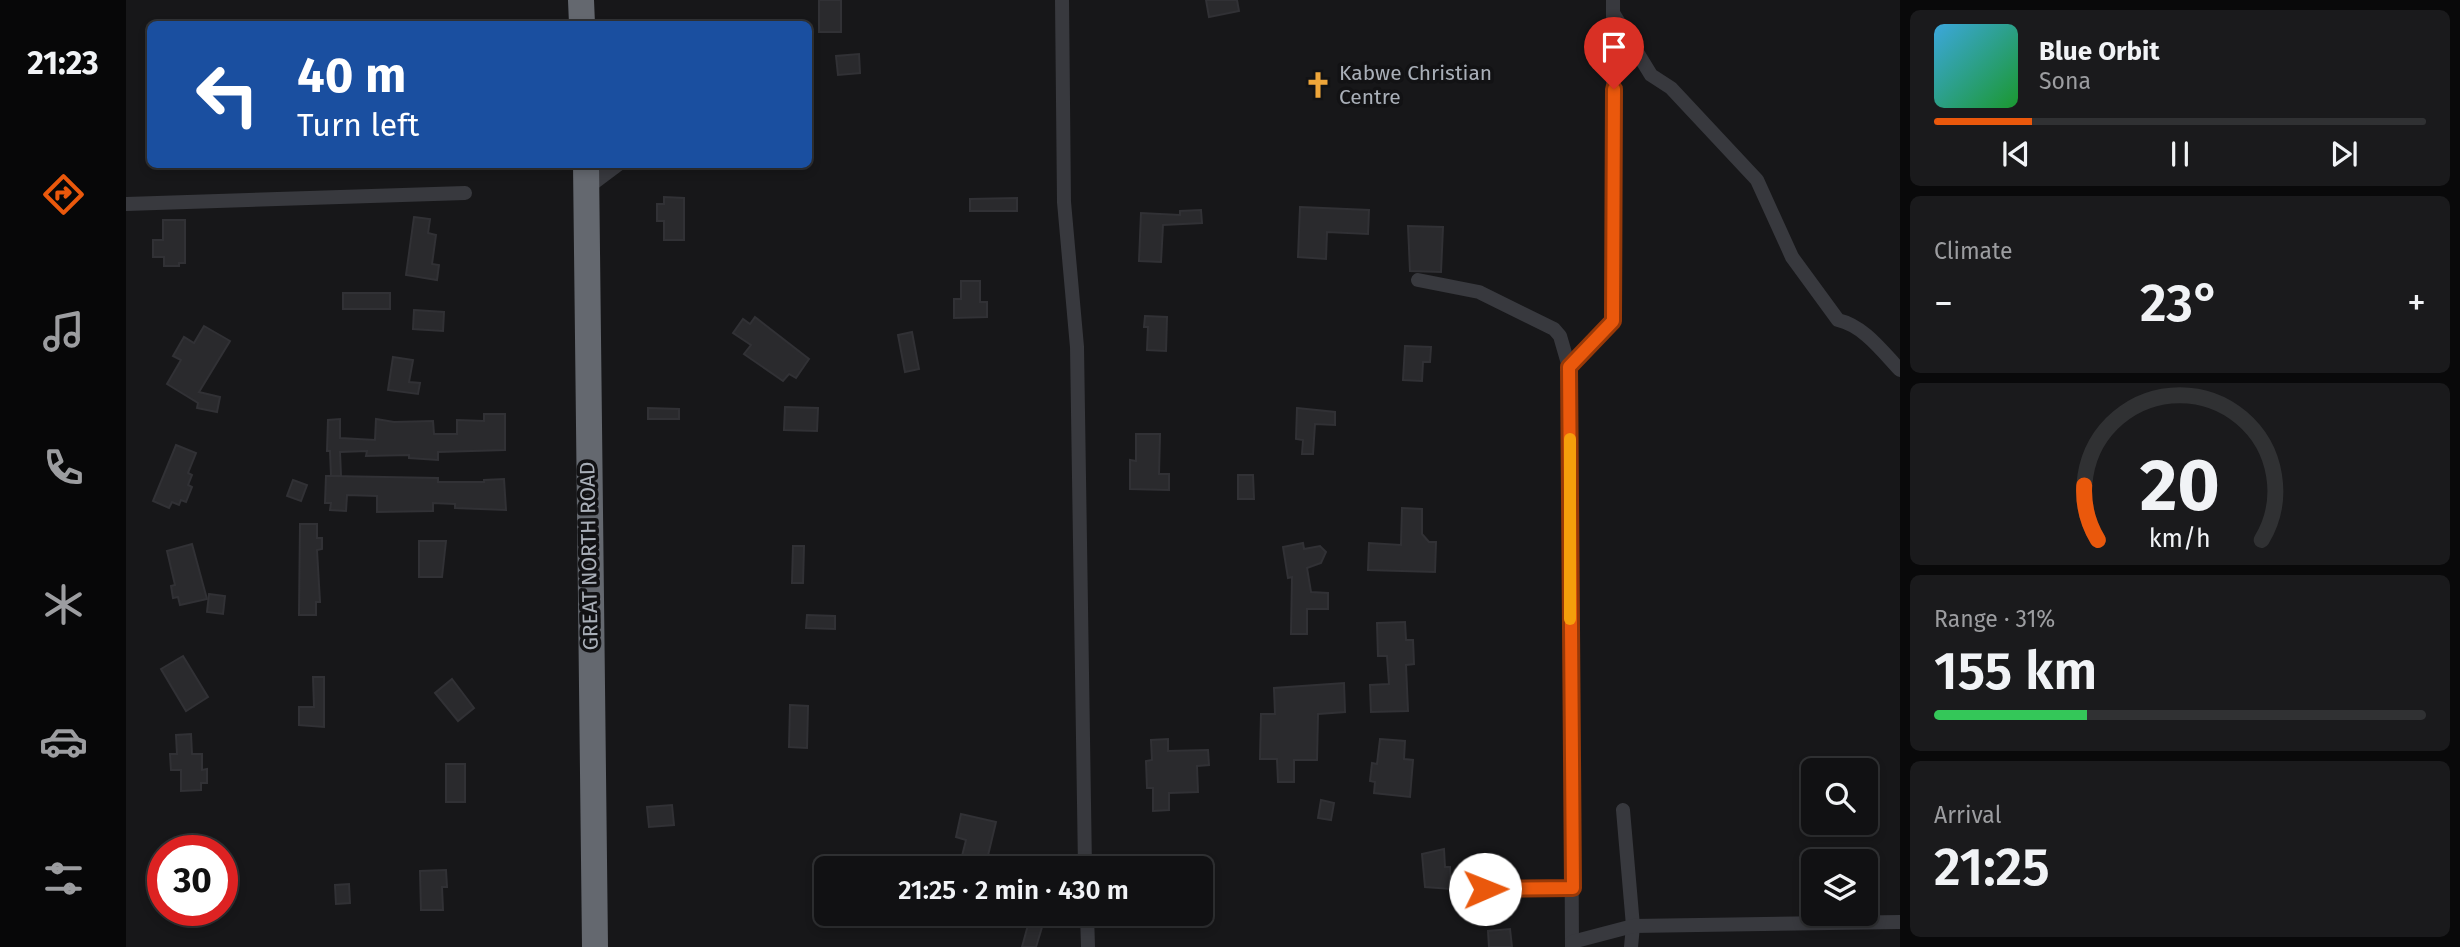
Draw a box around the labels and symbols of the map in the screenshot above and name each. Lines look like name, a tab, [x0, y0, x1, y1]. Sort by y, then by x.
pin	[1584, 17, 1644, 89]
place label: Kabwe Christian Centre	[1339, 60, 1492, 110]
church icon: Kabwe Christian Centre	[1303, 70, 1333, 100]
street label: GREAT NORTH ROAD	[574, 461, 604, 651]
speed limit sign: 30	[147, 835, 238, 926]
position arrow	[1448, 852, 1522, 926]

